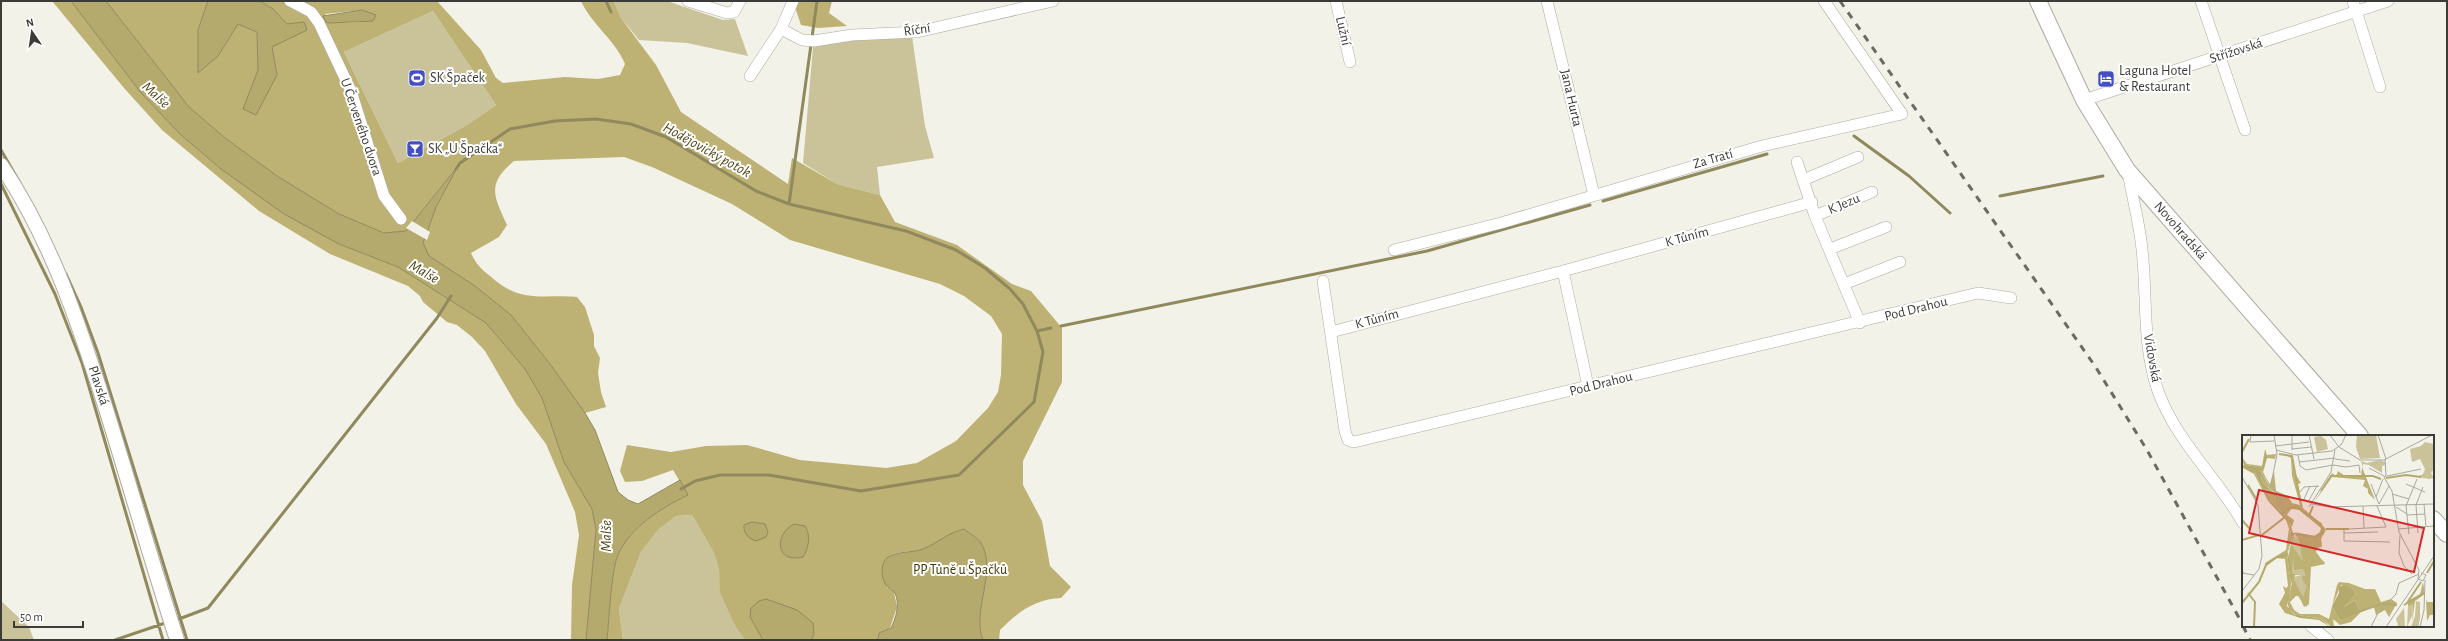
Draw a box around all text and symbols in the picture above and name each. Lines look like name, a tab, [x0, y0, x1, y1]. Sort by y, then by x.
north arrow	[12, 12, 52, 52]
street label: Lužní	[1333, 15, 1353, 47]
text: N	[25, 17, 35, 29]
street label: Říční	[902, 19, 932, 39]
street label: Střížovská	[2208, 36, 2265, 66]
place label: Laguna Hotel & Restaurant	[2119, 64, 2191, 94]
sports icon: SK Špaček	[407, 68, 427, 88]
street label: Jana Hurta	[1558, 68, 1584, 128]
place label: SK Špaček	[430, 69, 486, 85]
hotel icon: Laguna Hotel & Restaurant	[2096, 69, 2116, 89]
street label: U Červeného dvora	[338, 76, 386, 178]
water label: Malše	[139, 79, 173, 111]
water label: Hodějovický potok	[661, 120, 753, 180]
bar icon: SK „U Špačka“	[405, 139, 425, 159]
place label: SK „U Špačka“	[428, 140, 502, 156]
street label: Za Tratí	[1691, 146, 1735, 171]
street label: K Jezu	[1826, 191, 1862, 217]
street label: Novohradská	[2151, 199, 2209, 263]
street label: K Tůním	[1664, 224, 1710, 250]
water label: Malše	[407, 258, 442, 287]
street label: Pod Drahou	[1883, 294, 1949, 324]
street label: K Tůním	[1354, 306, 1400, 332]
street label: Vidovská	[2141, 333, 2163, 384]
street label: Plavská	[86, 364, 112, 408]
street label: Pod Drahou	[1568, 369, 1634, 399]
inset map	[2242, 435, 2434, 627]
water label: Malše	[599, 520, 614, 552]
park label: PP Tůně u Špačků	[913, 561, 1007, 577]
scale bar	[14, 603, 83, 629]
text: 50 m	[20, 611, 43, 623]

